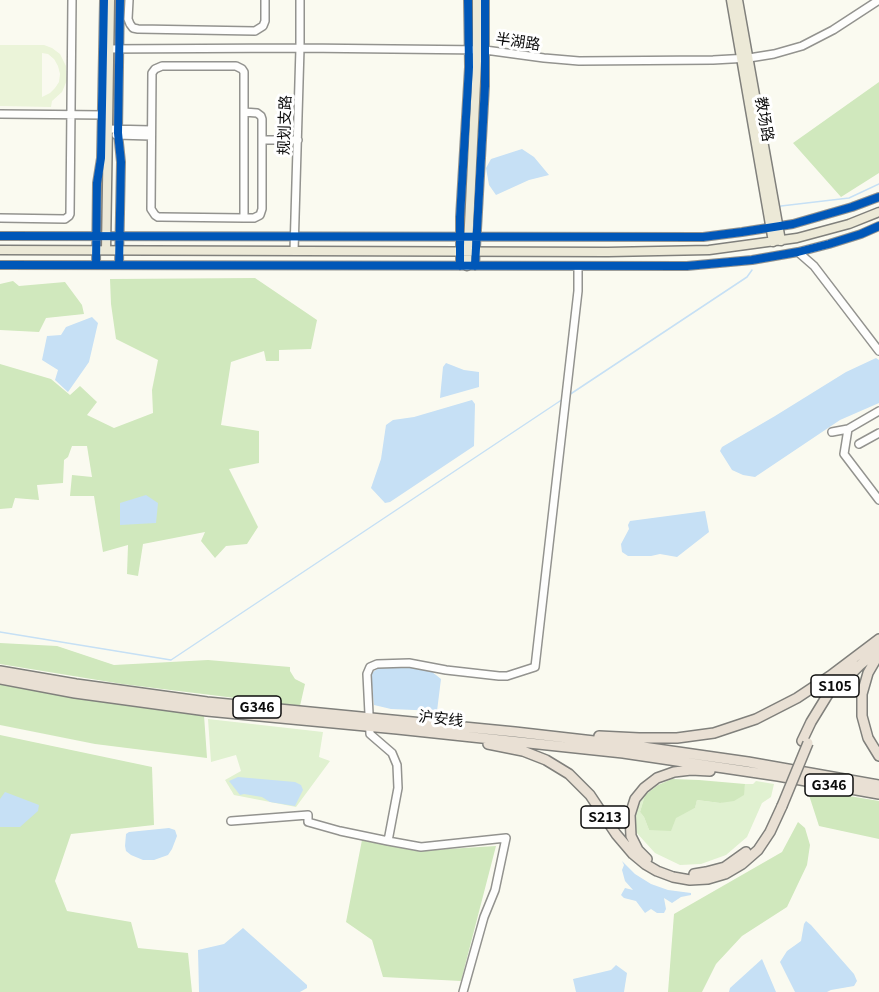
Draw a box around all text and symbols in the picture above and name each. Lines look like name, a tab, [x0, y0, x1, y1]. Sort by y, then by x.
street label: 半湖路	[494, 29, 542, 53]
street label: 规划支路	[274, 95, 294, 155]
street label: 教场路	[752, 95, 778, 143]
road number: S105	[811, 675, 859, 697]
road number: G346	[233, 696, 281, 718]
street label: 沪安线	[418, 707, 464, 729]
road number: G346	[805, 774, 853, 796]
road number: S213	[581, 806, 629, 828]

